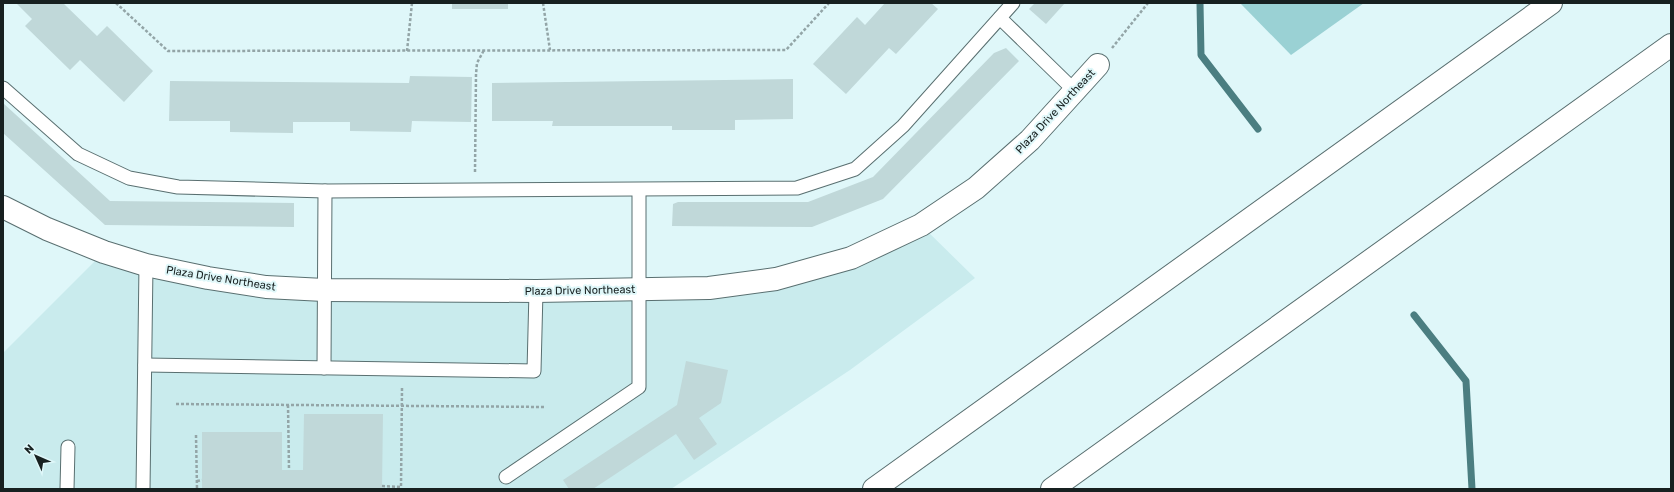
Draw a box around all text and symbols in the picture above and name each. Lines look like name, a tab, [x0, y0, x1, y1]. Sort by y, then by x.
street label: Plaza Drive Northeast	[1013, 66, 1098, 156]
street label: Plaza Drive Northeast	[165, 263, 277, 294]
street label: Plaza Drive Northeast	[525, 283, 636, 298]
north arrow	[16, 436, 56, 476]
text: N	[22, 442, 37, 457]

